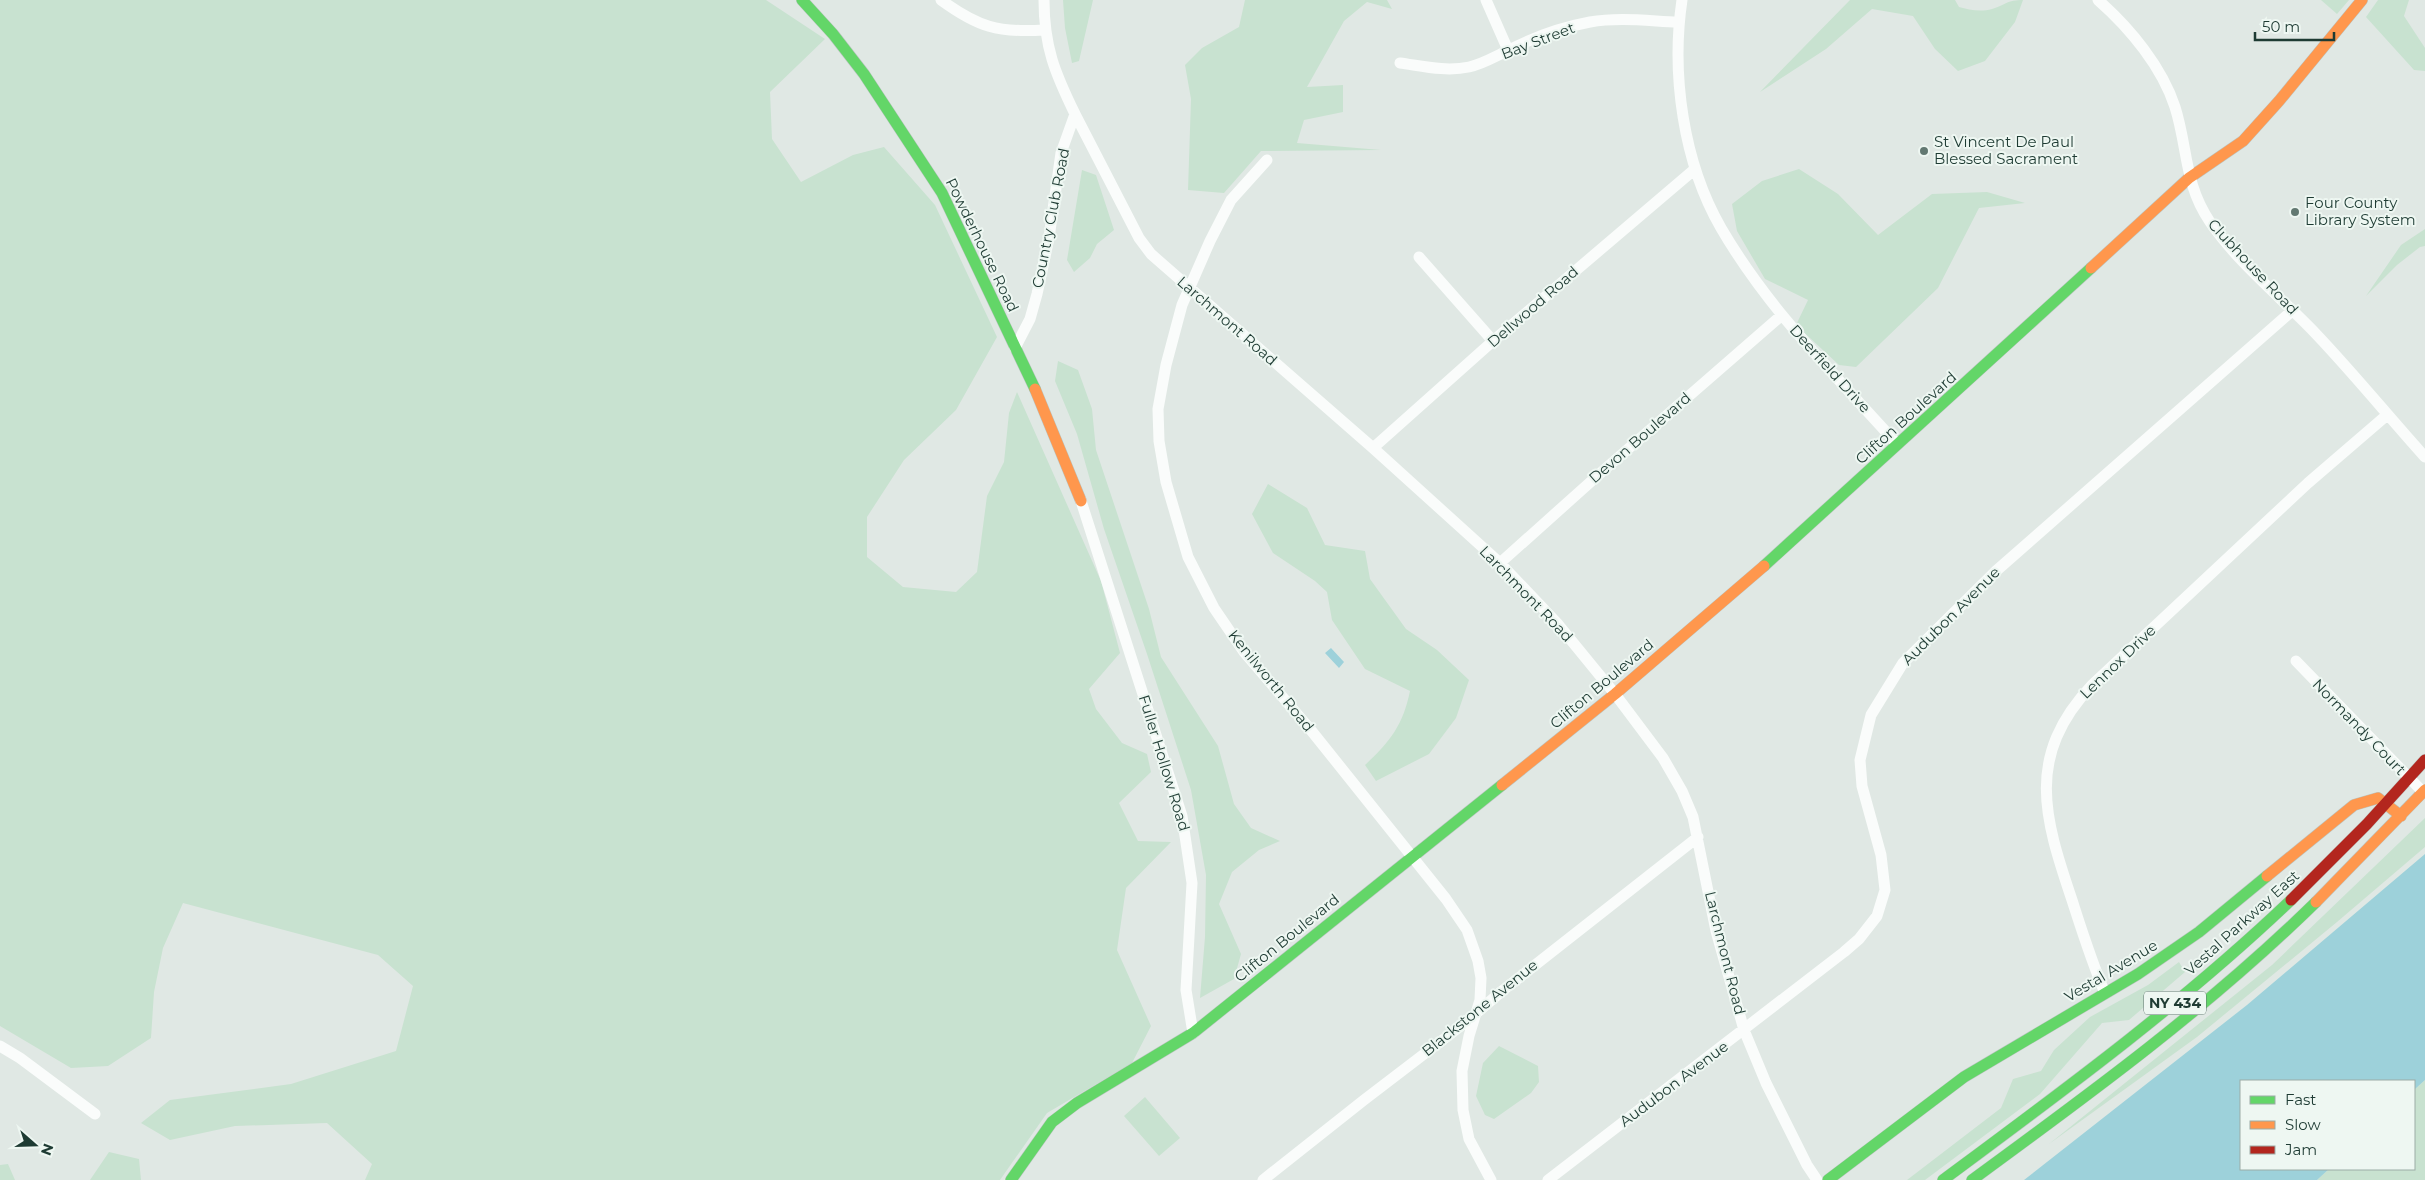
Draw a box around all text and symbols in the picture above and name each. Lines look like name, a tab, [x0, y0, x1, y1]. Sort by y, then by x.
scale bar	[2255, 10, 2334, 42]
text: 50 m	[2262, 17, 2300, 36]
street label: Bay Street	[1498, 18, 1577, 63]
place label: St Vincent De Paul Blessed Sacrament	[1934, 132, 2078, 168]
marker: St Vincent De Paul Blessed Sacrament	[1918, 145, 1930, 157]
street label: Country Club Road	[1028, 146, 1073, 289]
street label: Powderhouse Road	[942, 175, 1023, 315]
place label: Four County Library System	[2305, 193, 2416, 229]
marker: Four County Library System	[2289, 206, 2301, 218]
street label: Clubhouse Road	[2204, 215, 2303, 319]
street label: Dellwood Road	[1483, 262, 1582, 351]
street label: Larchmont Road	[1173, 272, 1281, 369]
street label: Deerfield Drive	[1786, 321, 1875, 417]
street label: Clifton Boulevard	[1851, 367, 1960, 468]
street label: Devon Boulevard	[1585, 388, 1695, 487]
street label: Larchmont Road	[1476, 541, 1577, 646]
street label: Audubon Avenue	[1898, 563, 2004, 669]
street label: Lennox Drive	[2076, 621, 2160, 703]
street label: Kenilworth Road	[1224, 626, 1318, 735]
street label: Clifton Boulevard	[1546, 635, 1657, 733]
street label: Normandy Court	[2309, 674, 2410, 779]
street label: Fuller Hollow Road	[1135, 692, 1194, 833]
street label: Vestal Parkway East	[2180, 866, 2303, 979]
street label: Clifton Boulevard	[1230, 889, 1343, 986]
street label: Larchmont Road	[1701, 889, 1750, 1017]
street label: Vestal Avenue	[2061, 935, 2161, 1006]
street label: Blackstone Avenue	[1418, 955, 1541, 1060]
road number: NY 434	[2144, 991, 2206, 1014]
street label: Audubon Avenue	[1616, 1037, 1732, 1131]
legend	[2240, 1080, 2415, 1170]
text: Fast	[2285, 1090, 2316, 1109]
text: Slow	[2285, 1115, 2321, 1134]
north arrow	[10, 1120, 60, 1170]
text: Jam	[2284, 1140, 2317, 1159]
text: N	[37, 1141, 58, 1158]

